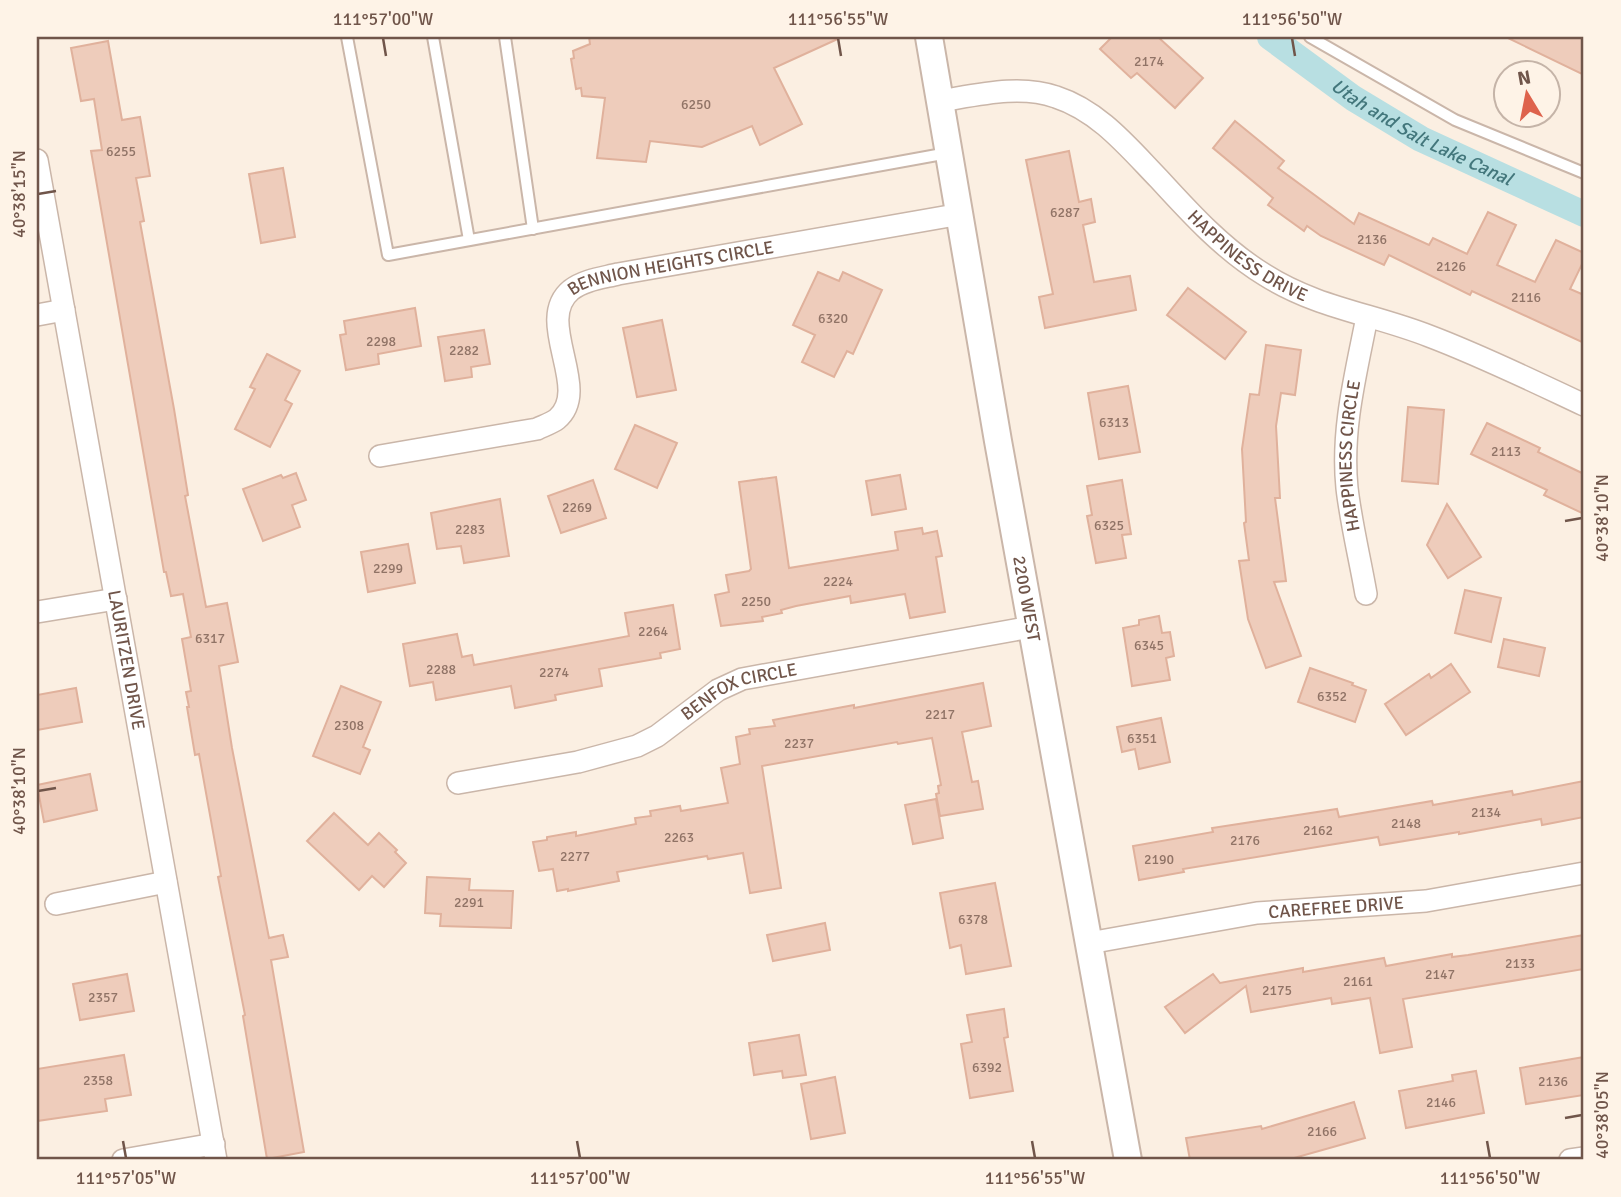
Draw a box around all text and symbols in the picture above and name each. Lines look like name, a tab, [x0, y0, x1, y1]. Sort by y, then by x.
text: 111°57'00"W	[333, 8, 433, 30]
text: 111°56'55"W	[788, 8, 888, 30]
text: 111°56'50"W	[1242, 8, 1342, 30]
house number: 2174	[1134, 53, 1165, 70]
north arrow	[1492, 60, 1562, 130]
text: N	[1516, 65, 1533, 91]
water label: Utah and Salt Lake Canal	[1326, 74, 1517, 192]
house number: 6250	[681, 96, 711, 113]
house number: 6255	[106, 143, 136, 160]
text: 40°38'15"N	[8, 150, 30, 238]
house number: 6287	[1050, 204, 1080, 221]
street label: HAPPINESS DRIVE	[1183, 205, 1311, 306]
house number: 2136	[1357, 231, 1387, 248]
street label: BENNION HEIGHTS CIRCLE	[563, 236, 775, 300]
house number: 2126	[1436, 258, 1466, 275]
house number: 2116	[1511, 289, 1541, 306]
house number: 6320	[818, 310, 848, 327]
house number: 2298	[366, 333, 396, 350]
house number: 2282	[449, 342, 479, 359]
street label: HAPPINESS CIRCLE	[1335, 378, 1365, 533]
house number: 6313	[1099, 414, 1129, 431]
house number: 2113	[1491, 443, 1521, 460]
text: 40°38'10"N	[1591, 474, 1613, 562]
house number: 2269	[562, 499, 592, 516]
house number: 6325	[1094, 517, 1124, 534]
house number: 2283	[455, 521, 485, 538]
street label: 2200 WEST	[1008, 554, 1045, 643]
house number: 2299	[373, 560, 403, 577]
house number: 2224	[823, 573, 854, 590]
street label: LAURITZEN DRIVE	[103, 588, 150, 732]
house number: 2250	[741, 593, 771, 610]
house number: 2264	[638, 623, 669, 640]
house number: 6317	[195, 630, 225, 647]
house number: 6345	[1134, 637, 1164, 654]
street label: BENFOX CIRCLE	[677, 658, 799, 725]
house number: 2288	[426, 661, 456, 678]
house number: 2274	[539, 664, 570, 681]
house number: 6352	[1317, 688, 1347, 705]
house number: 2217	[925, 706, 955, 723]
house number: 2308	[334, 717, 364, 734]
house number: 6351	[1127, 730, 1157, 747]
house number: 2237	[784, 735, 814, 752]
text: 40°38'10"N	[8, 747, 30, 835]
house number: 2134	[1471, 804, 1502, 821]
house number: 2148	[1391, 815, 1421, 832]
house number: 2162	[1303, 822, 1333, 839]
house number: 2263	[664, 829, 694, 846]
house number: 2176	[1230, 832, 1260, 849]
house number: 2277	[560, 848, 590, 865]
house number: 2190	[1144, 851, 1174, 868]
street label: CAREFREE DRIVE	[1268, 892, 1405, 923]
house number: 2291	[454, 894, 484, 911]
house number: 6378	[958, 911, 988, 928]
house number: 2133	[1505, 955, 1535, 972]
house number: 2147	[1425, 966, 1455, 983]
house number: 2161	[1343, 973, 1373, 990]
house number: 2175	[1262, 982, 1292, 999]
house number: 2357	[88, 989, 118, 1006]
house number: 6392	[972, 1059, 1002, 1076]
text: 40°38'05"N	[1591, 1071, 1613, 1159]
house number: 2358	[83, 1072, 113, 1089]
house number: 2136	[1538, 1073, 1568, 1090]
house number: 2146	[1426, 1094, 1456, 1111]
house number: 2166	[1307, 1123, 1337, 1140]
text: 111°57'05"W	[76, 1167, 176, 1189]
text: 111°57'00"W	[530, 1167, 630, 1189]
text: 111°56'55"W	[985, 1167, 1085, 1189]
text: 111°56'50"W	[1440, 1167, 1540, 1189]

